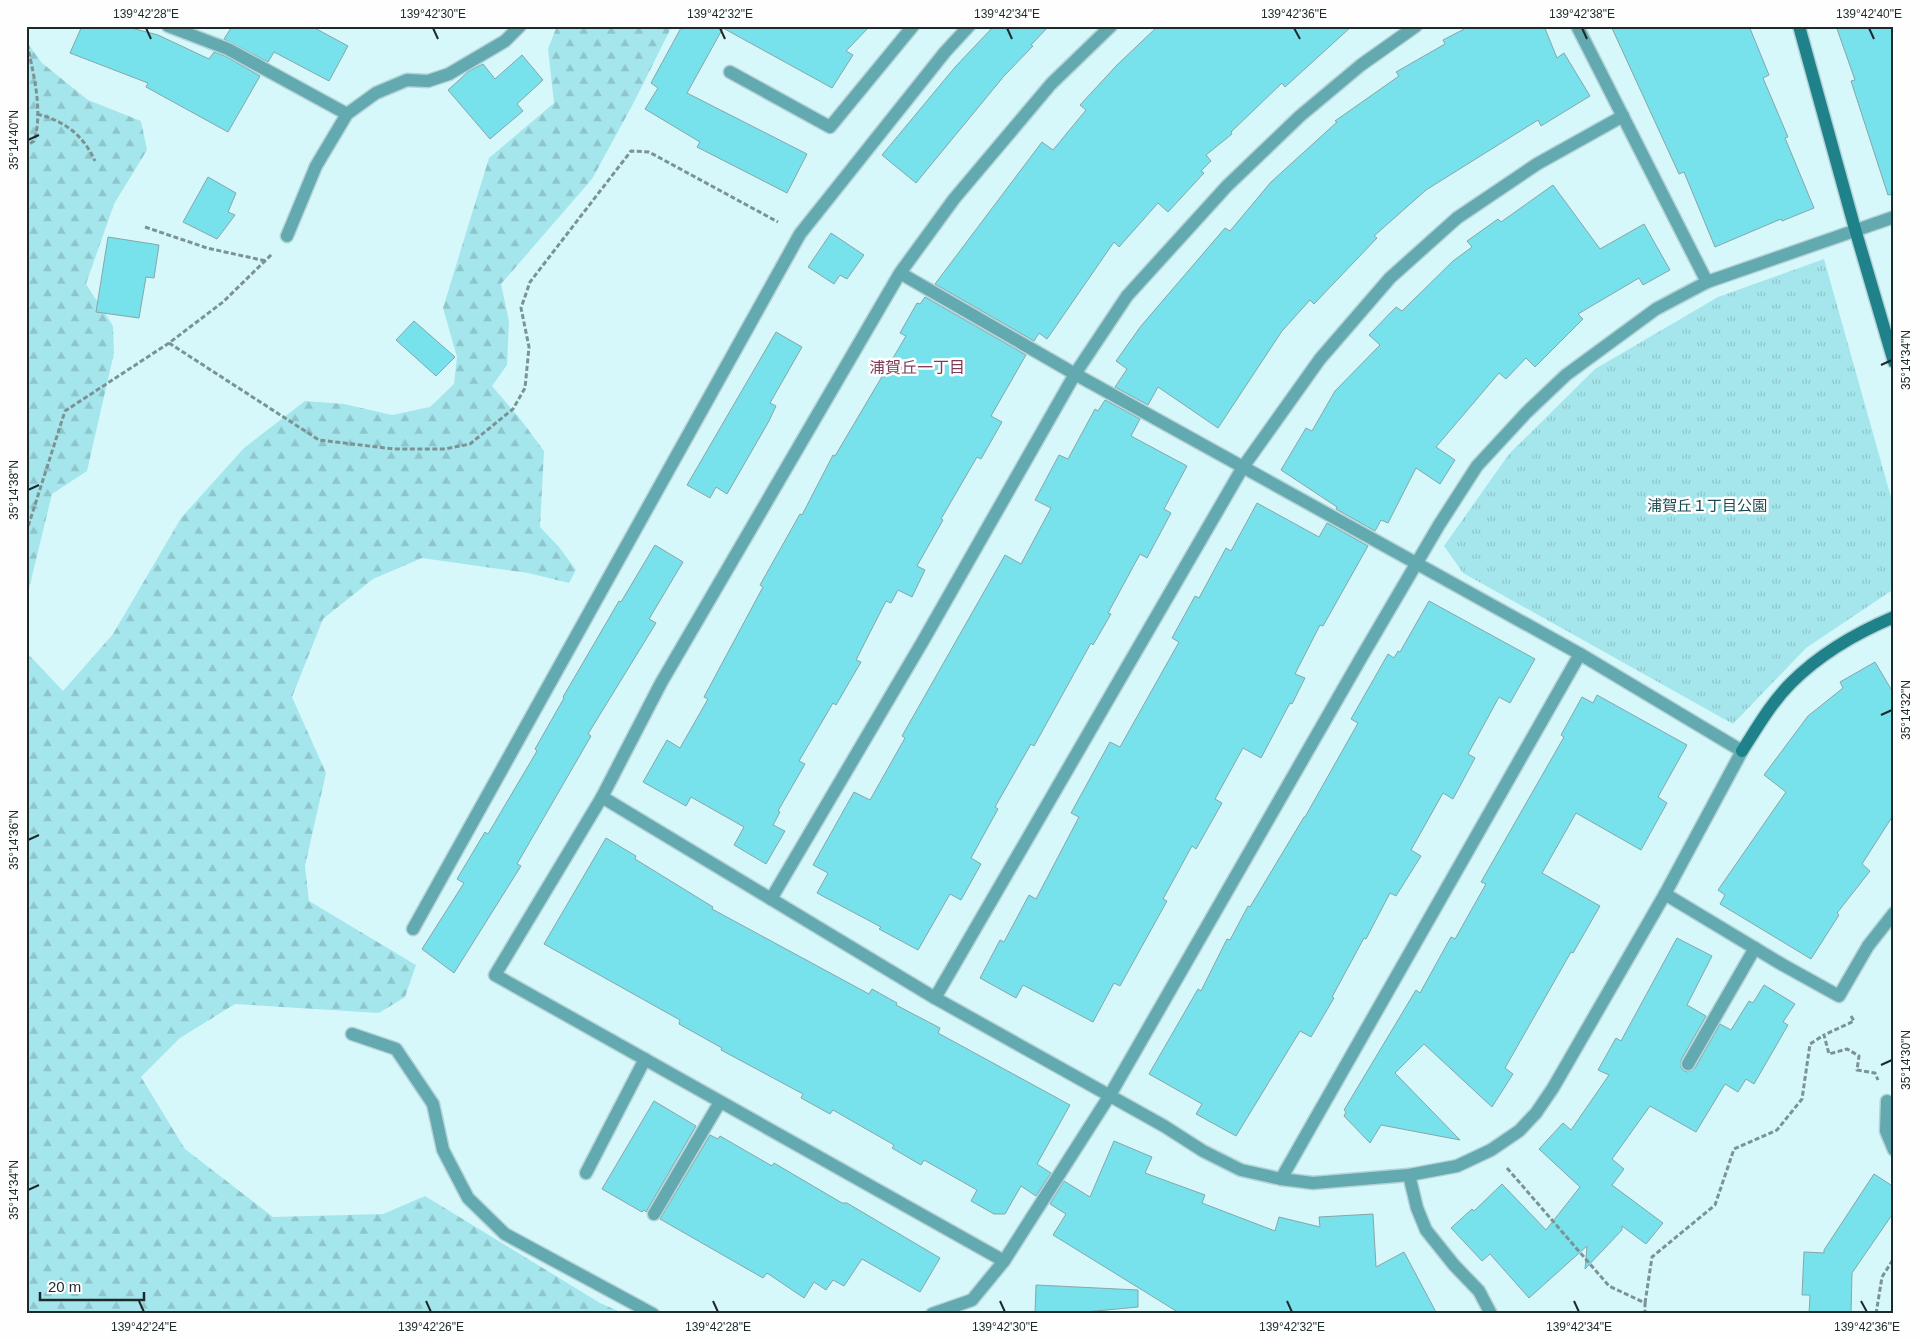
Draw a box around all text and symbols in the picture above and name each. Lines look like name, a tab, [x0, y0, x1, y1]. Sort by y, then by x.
text: 139°42'28"E	[113, 7, 179, 21]
text: 139°42'30"E	[400, 7, 466, 21]
text: 139°42'32"E	[687, 7, 753, 21]
text: 139°42'34"E	[974, 7, 1040, 21]
text: 139°42'36"E	[1261, 7, 1327, 21]
text: 139°42'38"E	[1549, 7, 1615, 21]
text: 139°42'40"E	[1836, 7, 1902, 21]
text: 35°14'40"N	[7, 110, 21, 170]
text: 35°14'34"N	[1899, 330, 1913, 390]
district label: 浦賀丘一丁目	[869, 359, 965, 376]
text: 35°14'38"N	[7, 460, 21, 520]
park label: 浦賀丘１丁目公園	[1647, 497, 1767, 514]
text: 35°14'32"N	[1899, 680, 1913, 740]
text: 35°14'36"N	[7, 810, 21, 870]
text: 35°14'30"N	[1899, 1030, 1913, 1090]
text: 35°14'34"N	[7, 1160, 21, 1220]
scale bar	[40, 1270, 144, 1302]
text: 20 m	[48, 1278, 81, 1295]
text: 139°42'24"E	[111, 1320, 177, 1334]
text: 139°42'26"E	[398, 1320, 464, 1334]
text: 139°42'28"E	[685, 1320, 751, 1334]
text: 139°42'30"E	[972, 1320, 1038, 1334]
text: 139°42'32"E	[1259, 1320, 1325, 1334]
text: 139°42'34"E	[1546, 1320, 1612, 1334]
text: 139°42'36"E	[1834, 1320, 1900, 1334]

